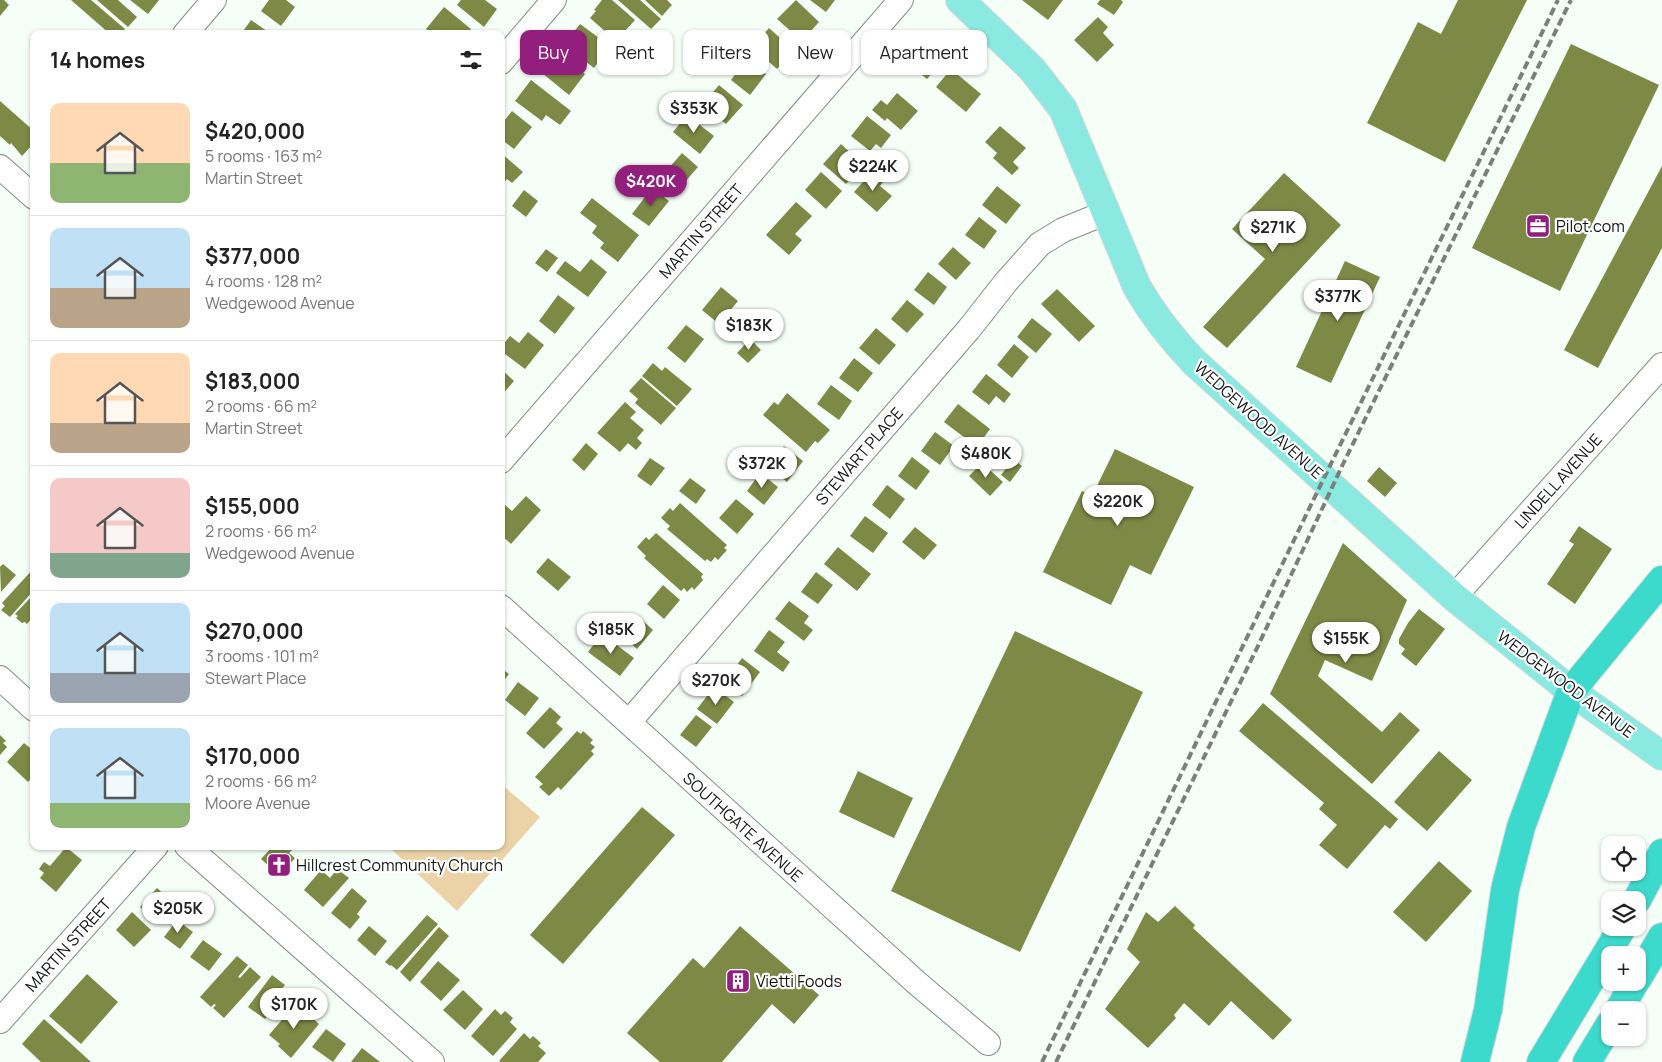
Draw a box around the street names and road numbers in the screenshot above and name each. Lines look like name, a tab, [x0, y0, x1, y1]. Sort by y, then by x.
street label: MARTIN STREET	[654, 179, 748, 283]
street label: WEDGEWOOD AVENUE	[1190, 356, 1328, 484]
street label: STEWART PLACE	[810, 402, 908, 510]
street label: LINDELL AVENUE	[1509, 429, 1607, 533]
street label: WEDGEWOOD AVENUE	[1493, 625, 1639, 743]
street label: SOUTHGATE AVENUE	[678, 767, 808, 887]
street label: MARTIN STREET	[20, 893, 116, 996]

